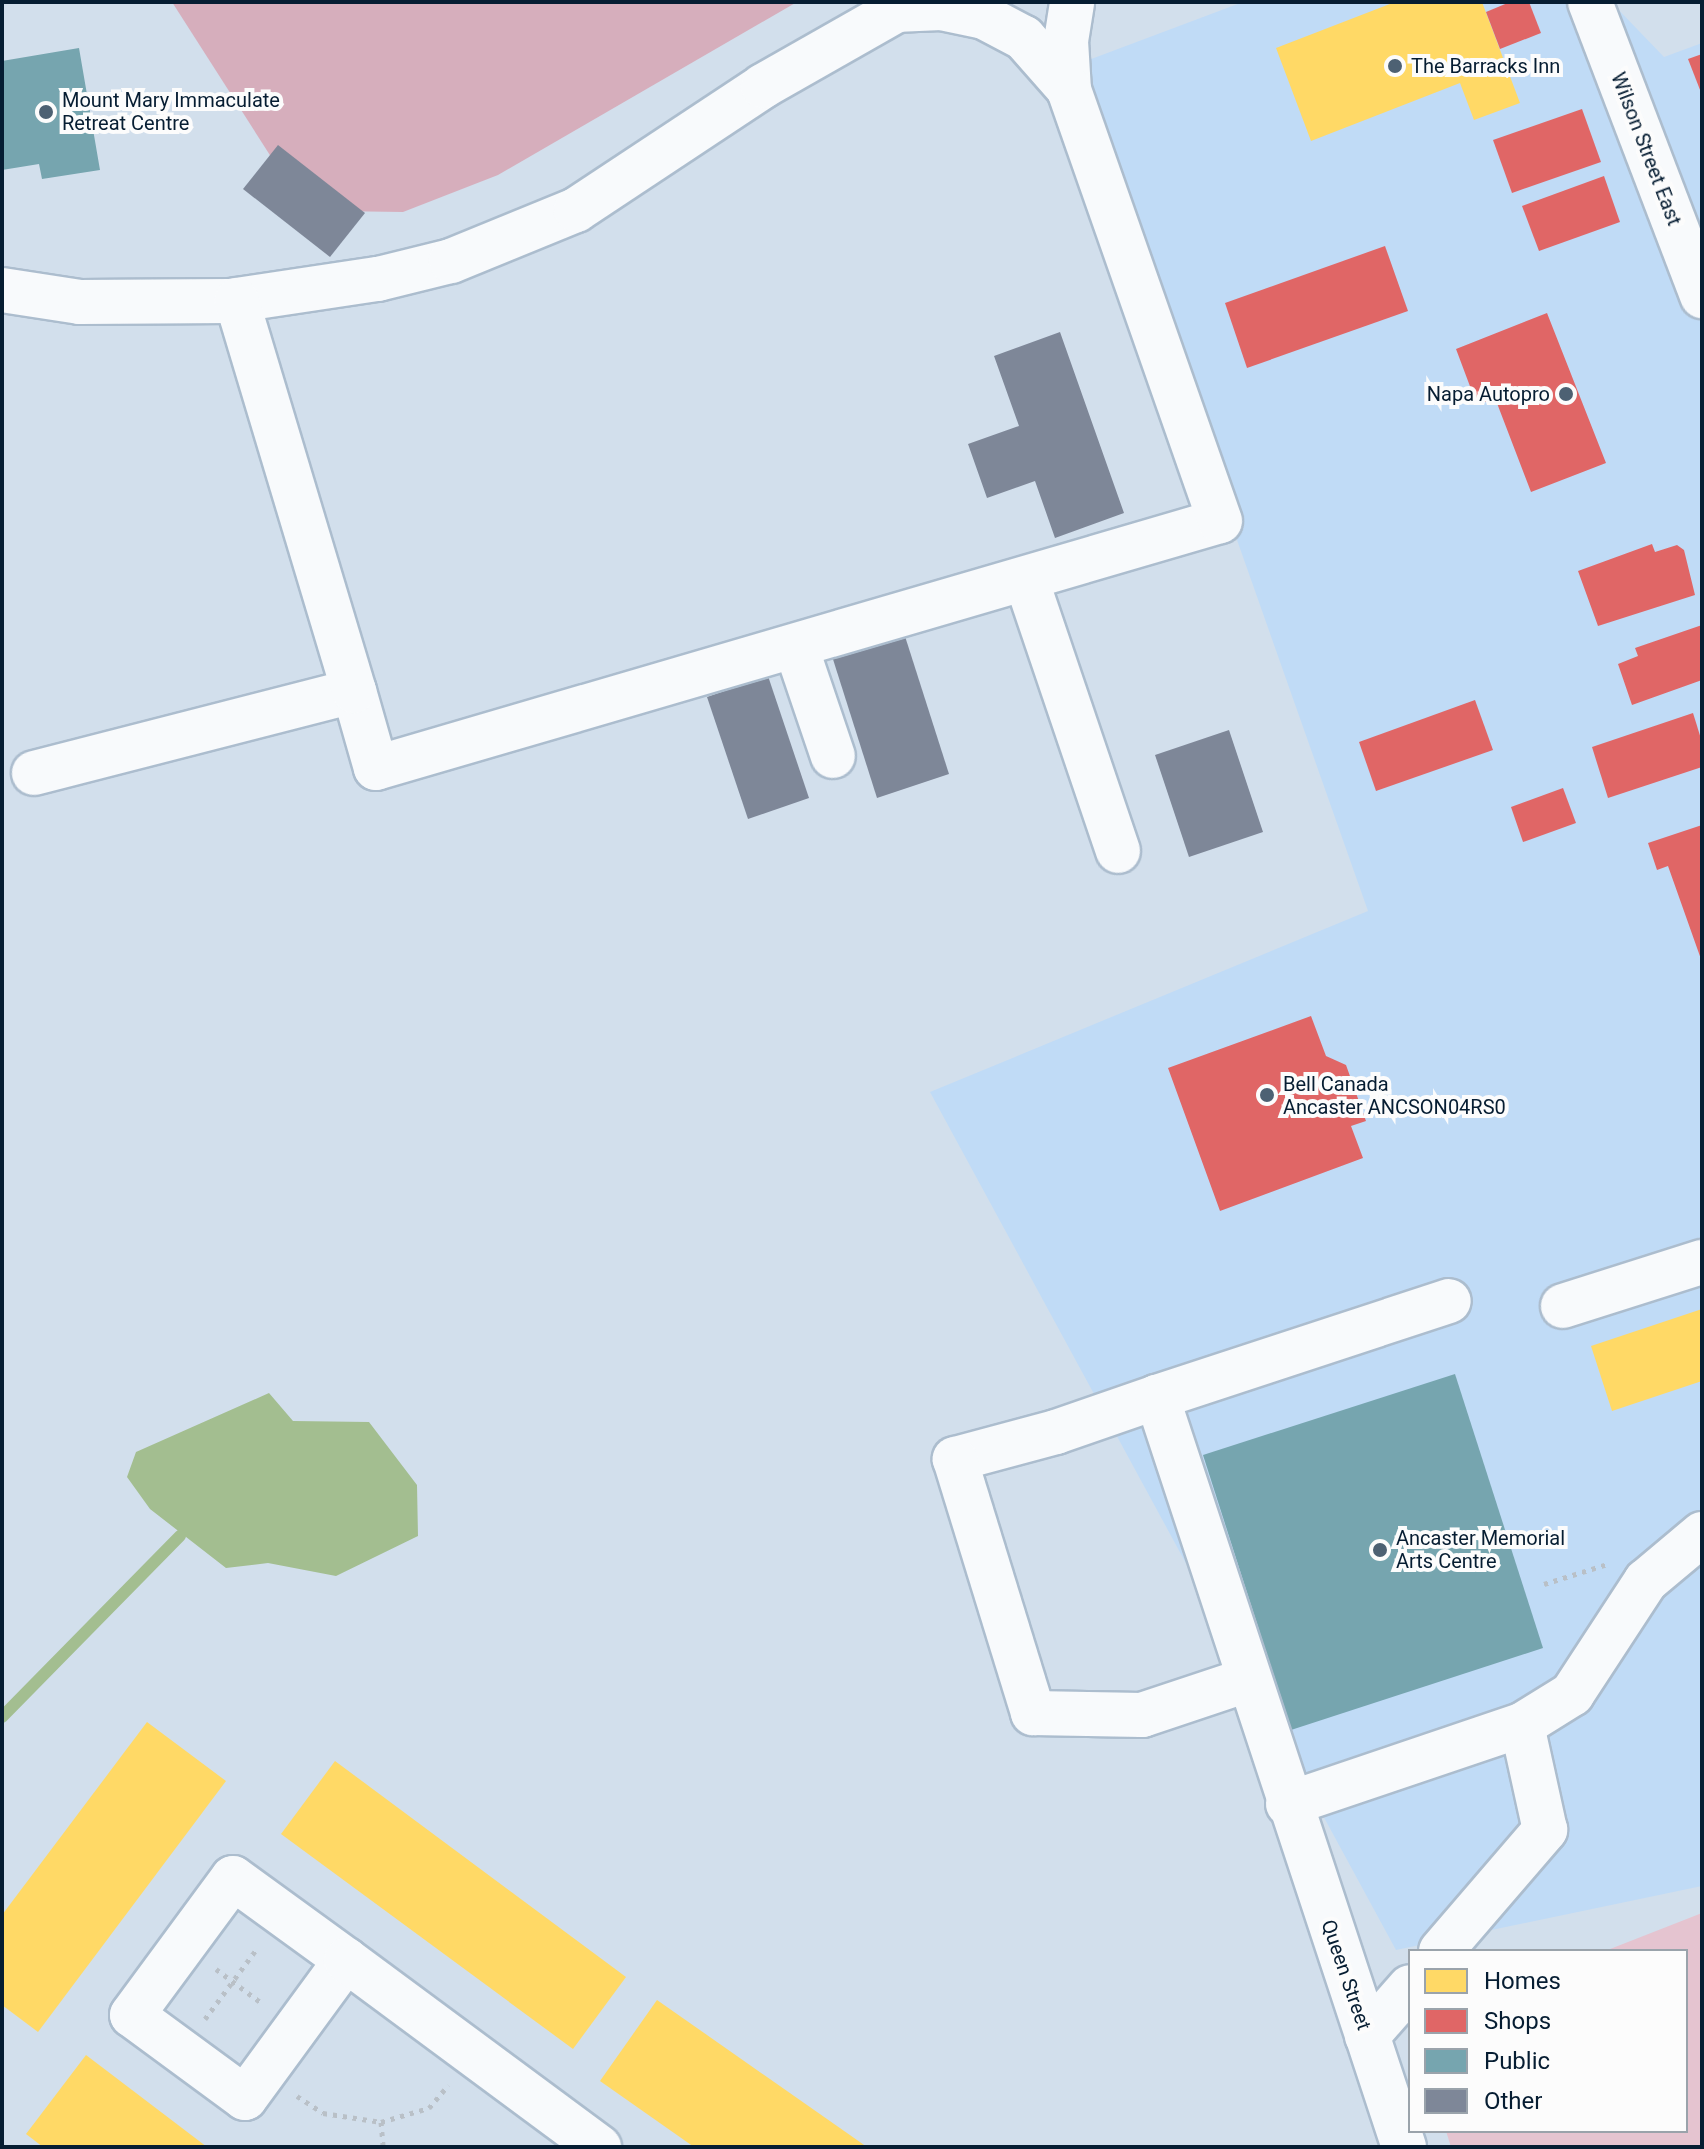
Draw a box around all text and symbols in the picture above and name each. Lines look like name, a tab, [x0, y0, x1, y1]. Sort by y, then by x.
place label: The Barracks Inn	[1411, 54, 1560, 78]
marker: The Barracks Inn	[1386, 57, 1404, 75]
street label: Wilson Street East	[1606, 69, 1686, 229]
place label: Mount Mary Immaculate Retreat Centre	[62, 88, 280, 135]
marker: Mount Mary Immaculate Retreat Centre	[37, 103, 55, 121]
place label: Napa Autopro	[1427, 382, 1550, 406]
marker: Napa Autopro	[1557, 385, 1575, 403]
place label: Bell Canada Ancaster ANCSON04RS0	[1283, 1072, 1506, 1119]
marker: Bell Canada Ancaster ANCSON04RS0	[1258, 1086, 1276, 1104]
place label: Ancaster Memorial Arts Centre	[1396, 1526, 1565, 1573]
marker: Ancaster Memorial Arts Centre	[1371, 1541, 1389, 1559]
street label: Queen Street	[1316, 1917, 1376, 2033]
legend	[1408, 1949, 1688, 2133]
text: Homes	[1484, 1967, 1561, 1995]
text: Shops	[1484, 2007, 1551, 2035]
text: Public	[1484, 2047, 1550, 2075]
text: Other	[1484, 2087, 1542, 2115]

